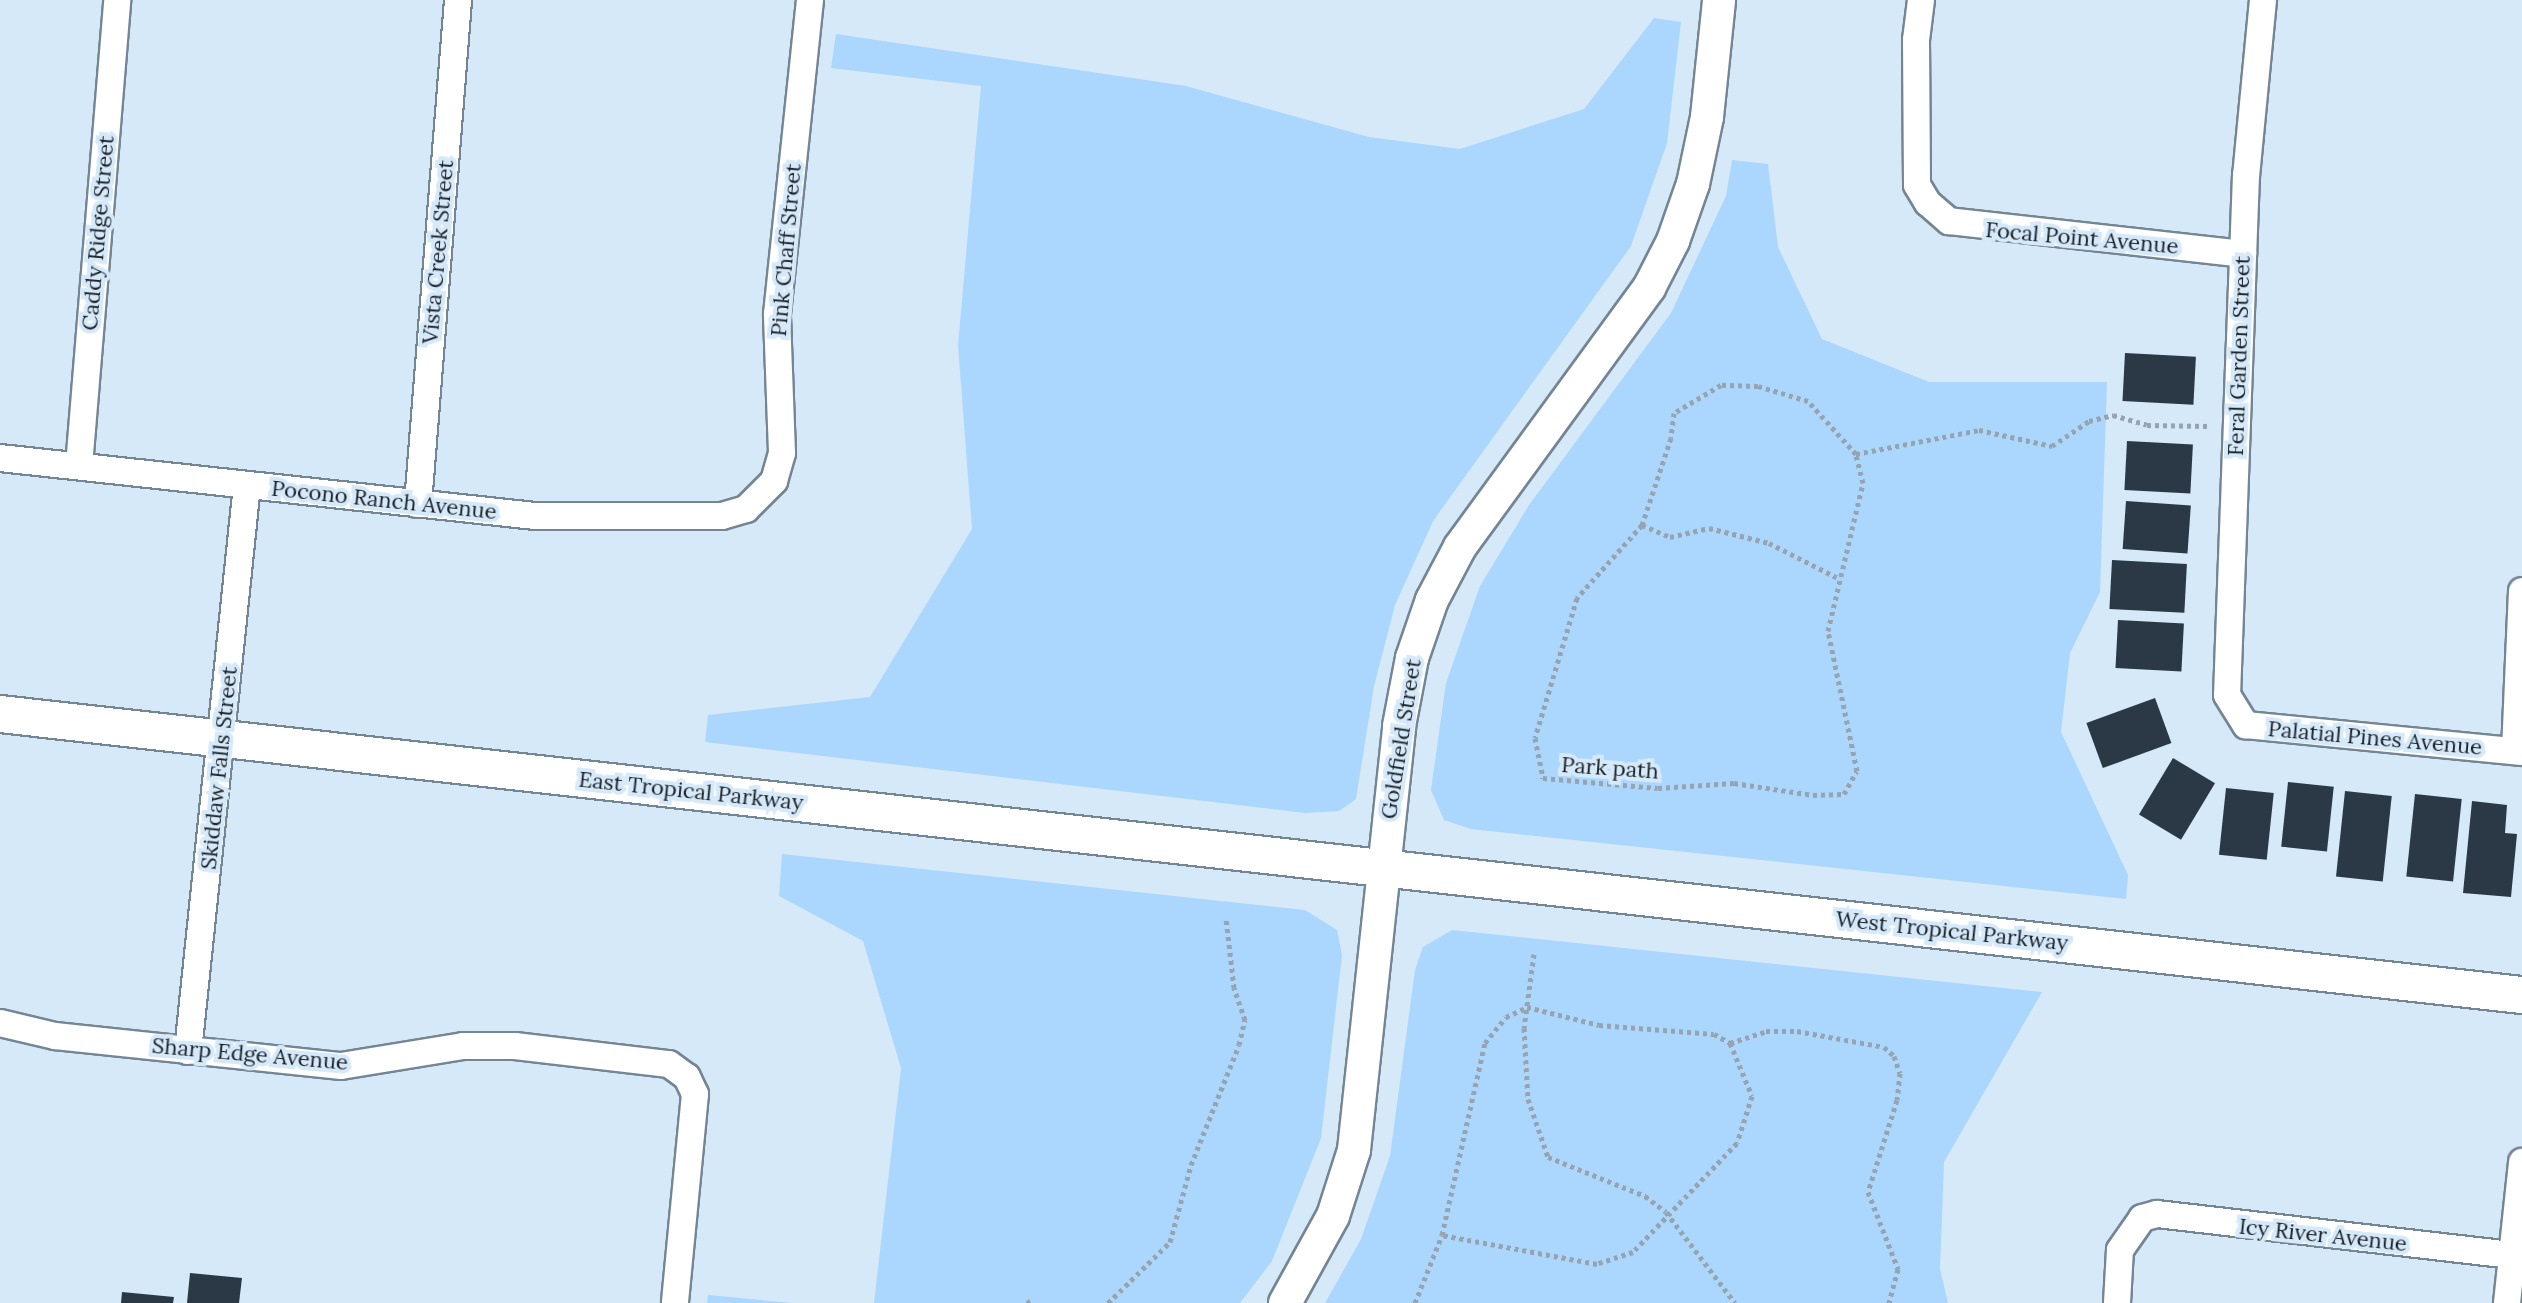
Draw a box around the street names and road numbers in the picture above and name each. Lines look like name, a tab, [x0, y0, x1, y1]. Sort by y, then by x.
street label: Caddy Ridge Street	[76, 134, 120, 332]
street label: Vista Creek Street	[417, 159, 459, 345]
street label: Pink Chaff Street	[765, 162, 807, 338]
street label: Focal Point Avenue	[1984, 216, 2180, 260]
street label: Feral Garden Street	[2222, 256, 2256, 456]
street label: Pocono Ranch Avenue	[270, 475, 498, 525]
street label: Goldfield Street	[1375, 657, 1427, 821]
street label: Skiddaw Falls Street	[195, 665, 243, 871]
street label: Palatial Pines Avenue	[2267, 715, 2483, 761]
street label: Park path	[1560, 751, 1660, 785]
street label: East Tropical Parkway	[577, 766, 805, 816]
street label: West Tropical Parkway	[1835, 906, 2069, 956]
street label: Sharp Edge Avenue	[151, 1032, 349, 1076]
street label: Icy River Avenue	[2238, 1213, 2408, 1257]

